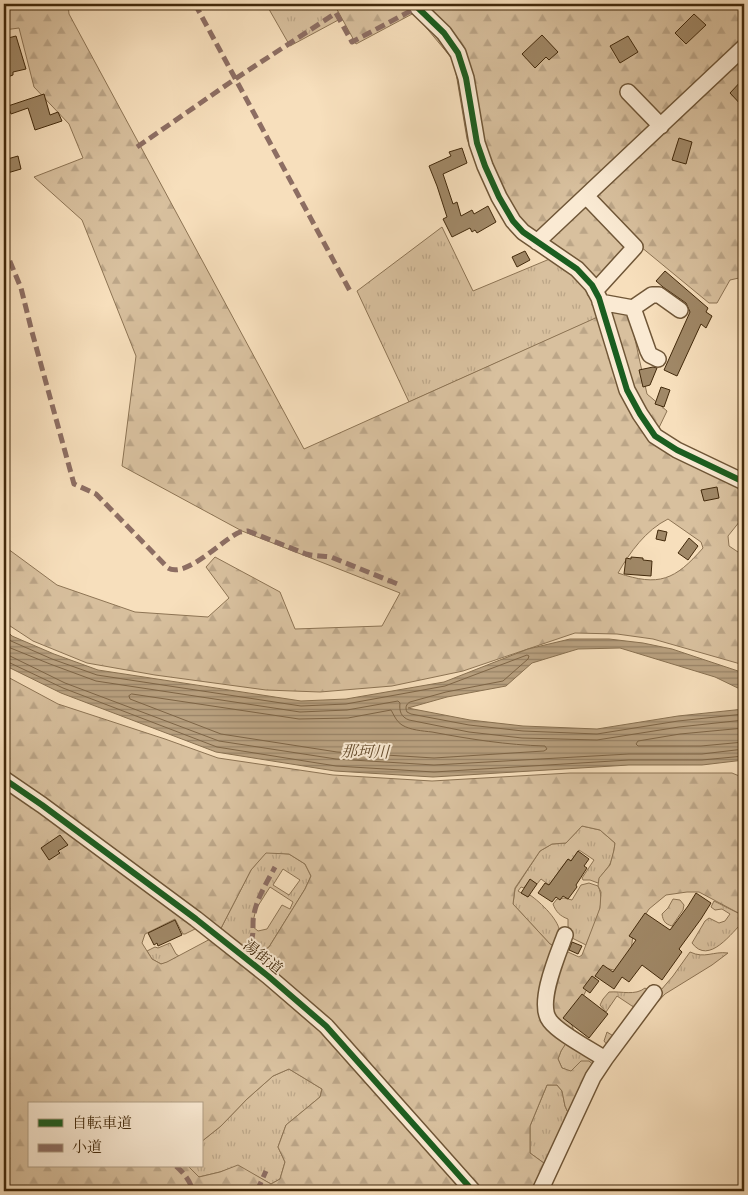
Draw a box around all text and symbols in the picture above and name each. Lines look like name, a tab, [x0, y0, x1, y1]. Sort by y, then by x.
water label: 那珂川	[341, 742, 391, 761]
street label: 湯街道	[240, 936, 286, 978]
legend	[28, 1102, 202, 1168]
text: 自転車道	[72, 1114, 132, 1132]
text: 小道	[72, 1138, 102, 1156]

